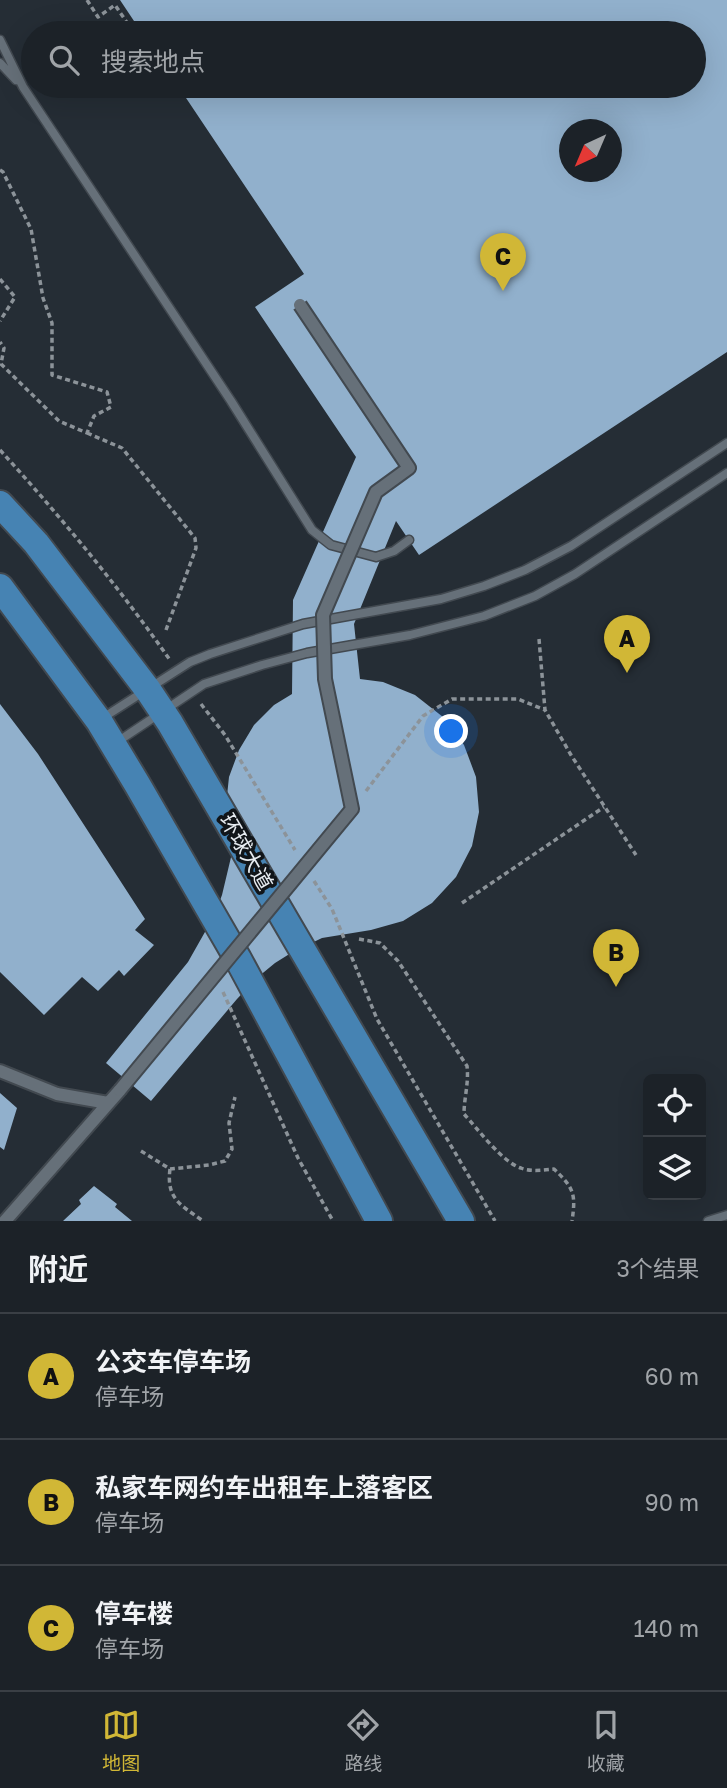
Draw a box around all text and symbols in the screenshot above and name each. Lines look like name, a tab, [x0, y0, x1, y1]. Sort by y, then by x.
search box	[21, 21, 706, 98]
icon: search	[45, 41, 83, 79]
text: 搜索地点	[101, 46, 205, 77]
north arrow	[559, 119, 622, 182]
pin: C	[480, 233, 526, 291]
pin: A	[604, 615, 650, 673]
your location	[434, 714, 468, 748]
street label: 环球大道	[215, 809, 279, 894]
pin: B	[593, 929, 639, 987]
map controls	[643, 1074, 706, 1200]
button: locate	[643, 1074, 706, 1137]
button: layers	[643, 1137, 706, 1200]
text: 附近	[28, 1251, 88, 1287]
text: 3个结果	[617, 1254, 699, 1282]
text: 公交车停车场	[95, 1346, 251, 1377]
text: A	[43, 1362, 59, 1390]
text: 60 m	[645, 1362, 699, 1390]
text: 停车场	[95, 1382, 164, 1410]
text: 私家车网约车出租车上落客区	[95, 1472, 433, 1503]
text: B	[43, 1488, 59, 1516]
text: 90 m	[645, 1488, 699, 1516]
text: 停车场	[95, 1508, 164, 1536]
text: 停车楼	[95, 1598, 173, 1629]
text: C	[43, 1614, 59, 1642]
text: 140 m	[633, 1614, 699, 1642]
text: 停车场	[95, 1634, 164, 1662]
tab: 地图	[102, 1706, 140, 1775]
tab: 路线	[344, 1706, 383, 1775]
tab: 收藏	[587, 1706, 625, 1775]

